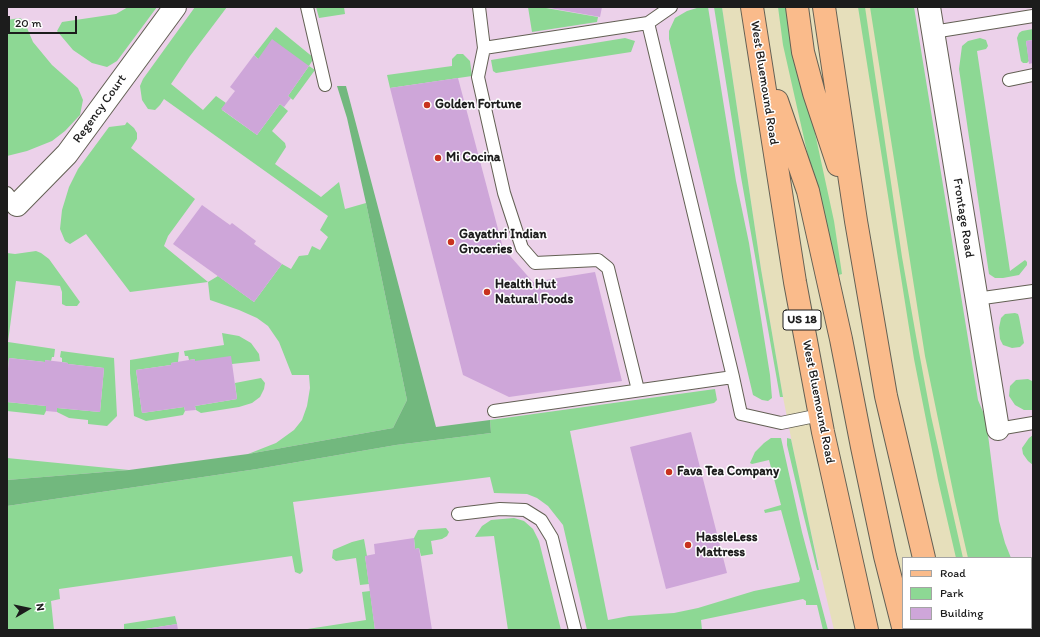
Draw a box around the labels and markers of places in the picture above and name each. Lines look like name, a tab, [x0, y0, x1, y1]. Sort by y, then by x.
place label: Golden Fortune	[435, 97, 521, 113]
marker: Golden Fortune	[422, 100, 432, 110]
place label: Mi Cocina	[446, 150, 501, 166]
marker: Mi Cocina	[433, 153, 443, 163]
place label: Gayathri Indian Groceries	[459, 227, 547, 258]
marker: Gayathri Indian Groceries	[446, 237, 456, 247]
place label: Health Hut Natural Foods	[495, 277, 573, 308]
marker: Health Hut Natural Foods	[482, 287, 492, 297]
place label: Fava Tea Company	[677, 464, 779, 480]
marker: Fava Tea Company	[664, 467, 674, 477]
place label: HassleLess Mattress	[696, 530, 758, 561]
marker: HassleLess Mattress	[683, 540, 693, 550]

